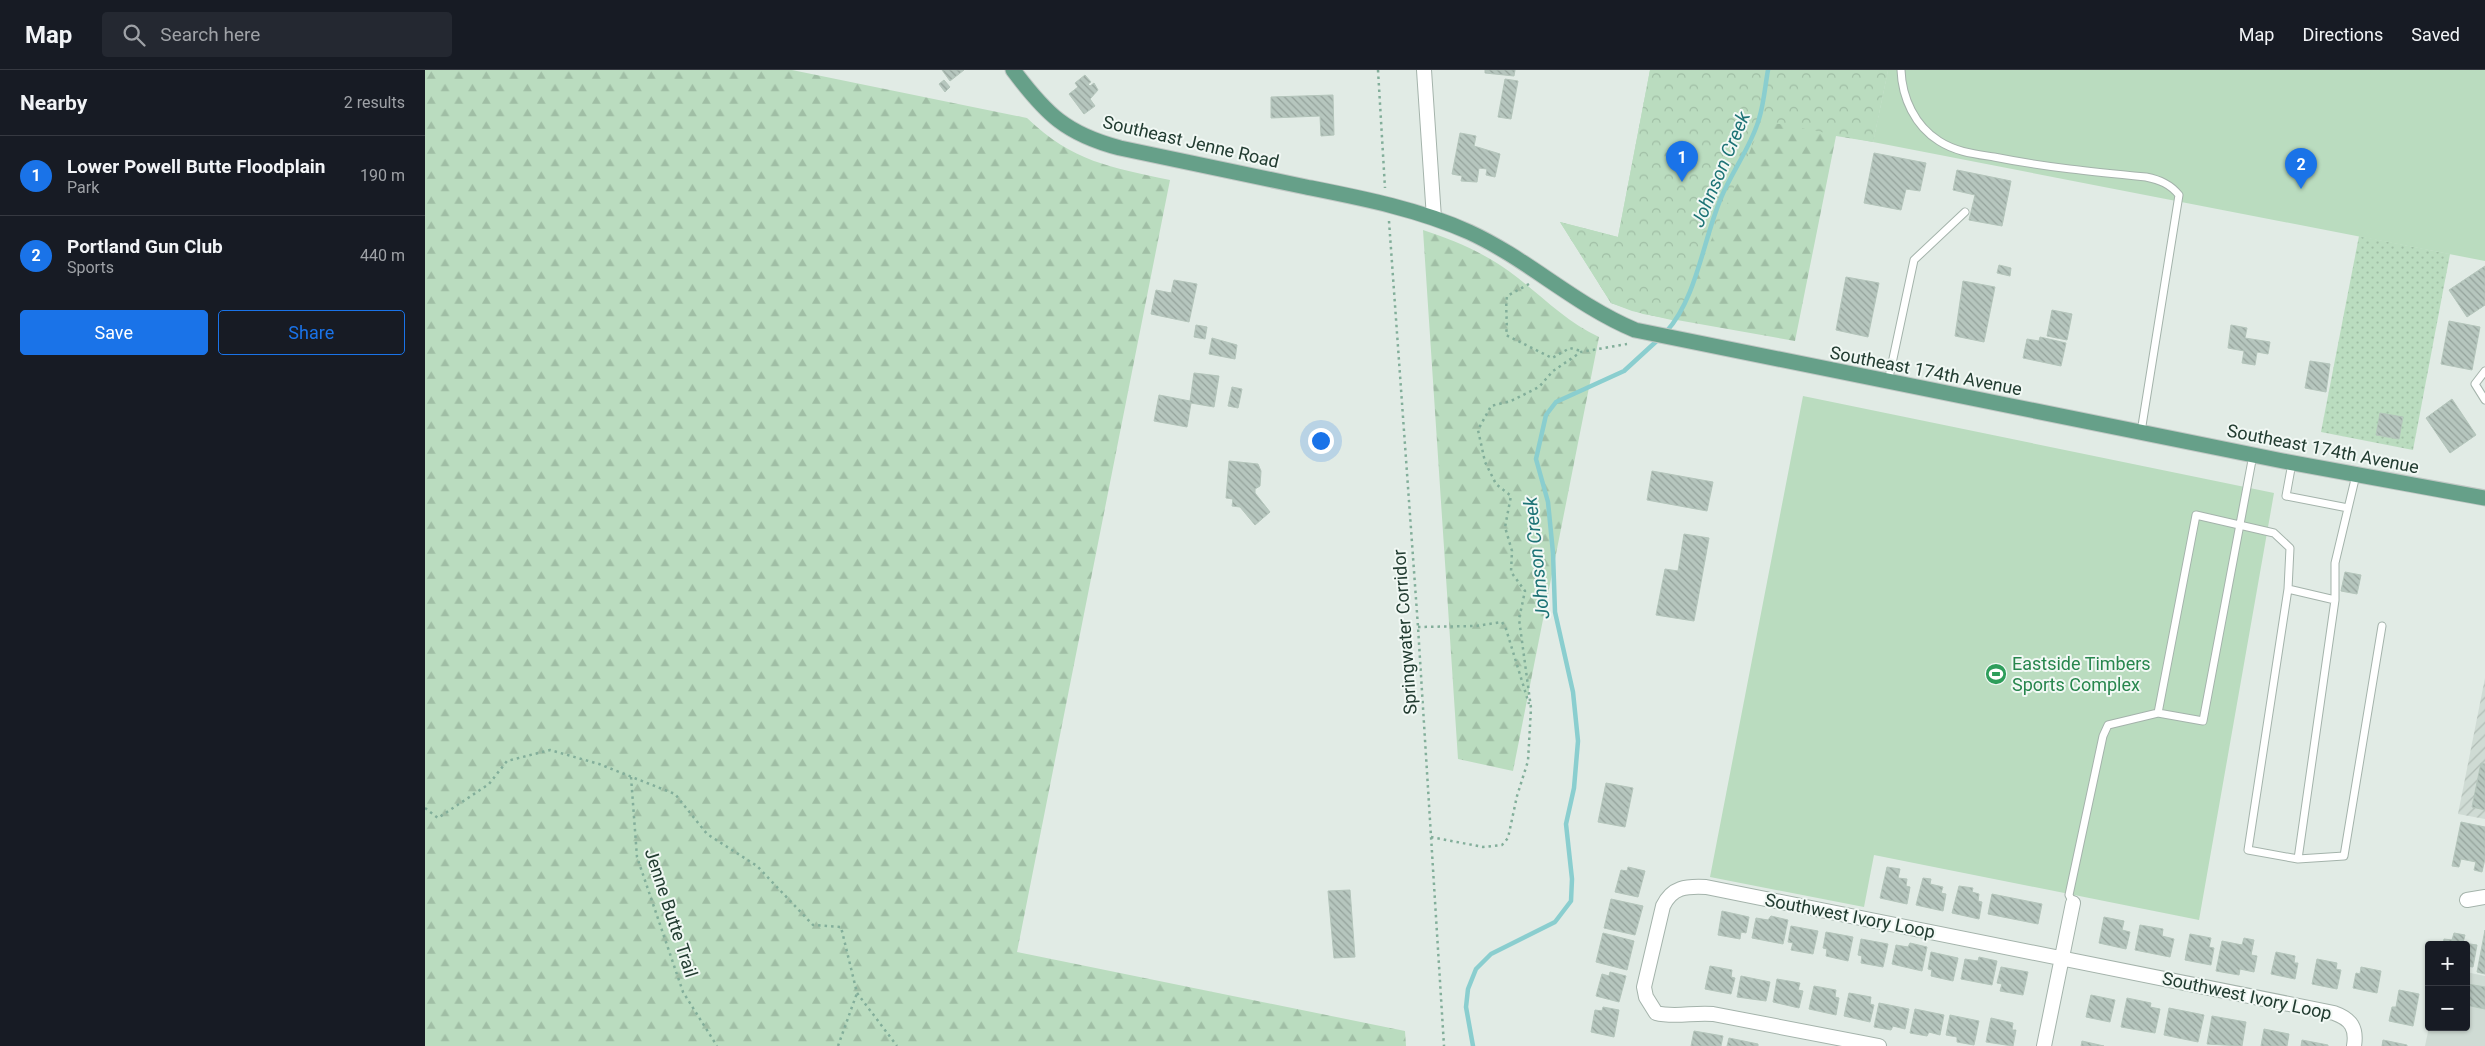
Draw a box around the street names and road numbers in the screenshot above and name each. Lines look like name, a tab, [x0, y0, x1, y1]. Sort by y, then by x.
street label: Southeast Jenne Road	[1101, 111, 1281, 172]
street label: Southeast 174th Avenue	[1828, 342, 2024, 399]
street label: Southeast 174th Avenue	[2225, 420, 2421, 477]
street label: Springwater Corridor	[1388, 549, 1421, 715]
street label: Jenne Butte Trail	[641, 846, 702, 980]
street label: Southwest Ivory Loop	[1763, 889, 1937, 942]
street label: Southwest Ivory Loop	[2160, 967, 2334, 1024]

